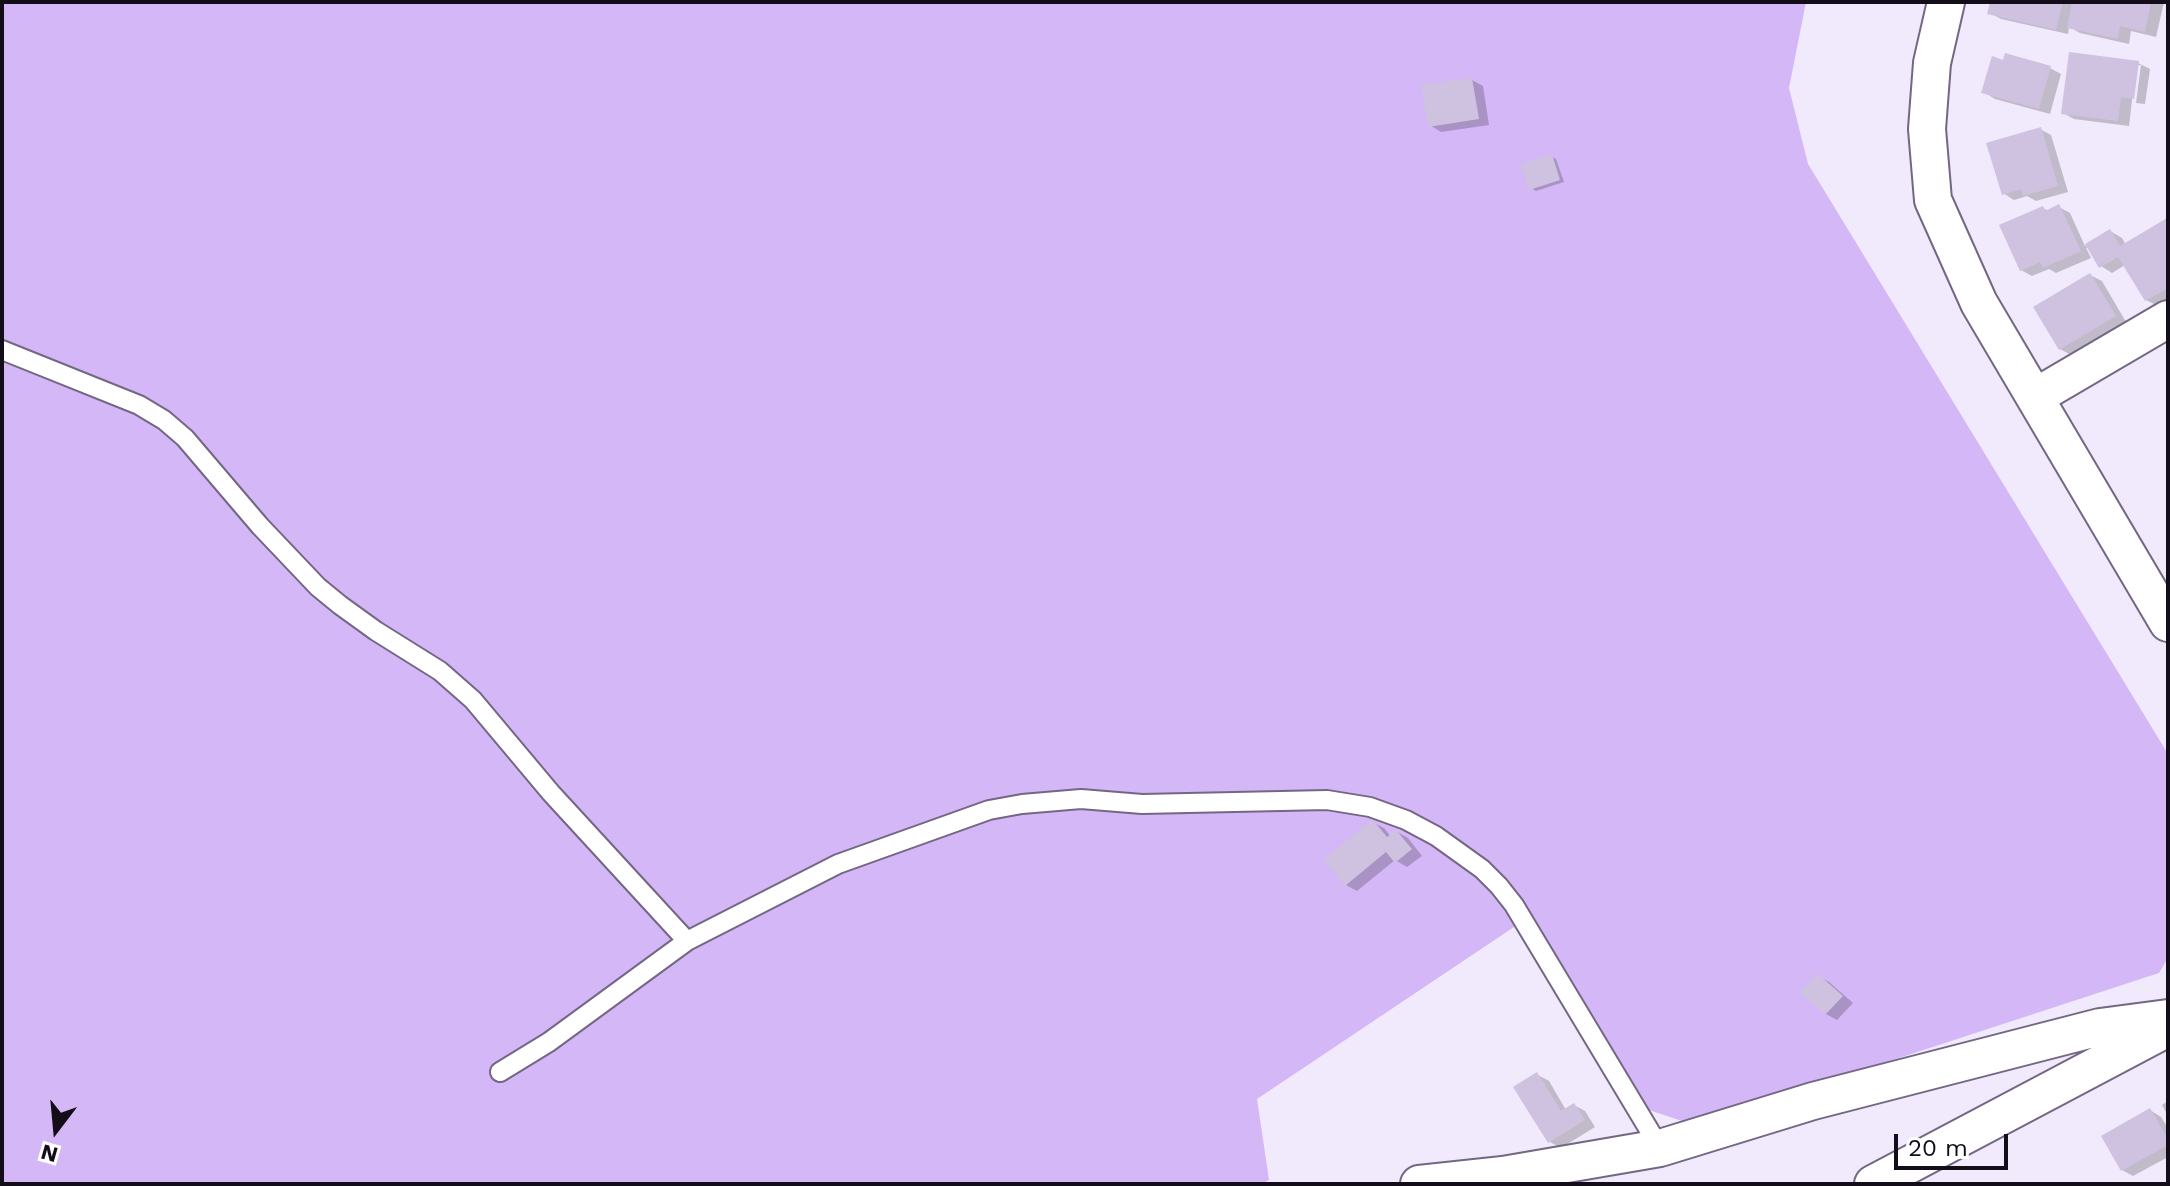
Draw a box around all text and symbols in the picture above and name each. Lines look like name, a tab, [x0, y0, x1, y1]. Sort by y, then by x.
north arrow	[16, 1090, 96, 1170]
scale bar	[1898, 1118, 2012, 1168]
text: 20 m	[1908, 1134, 1968, 1162]
text: N	[38, 1139, 61, 1168]

